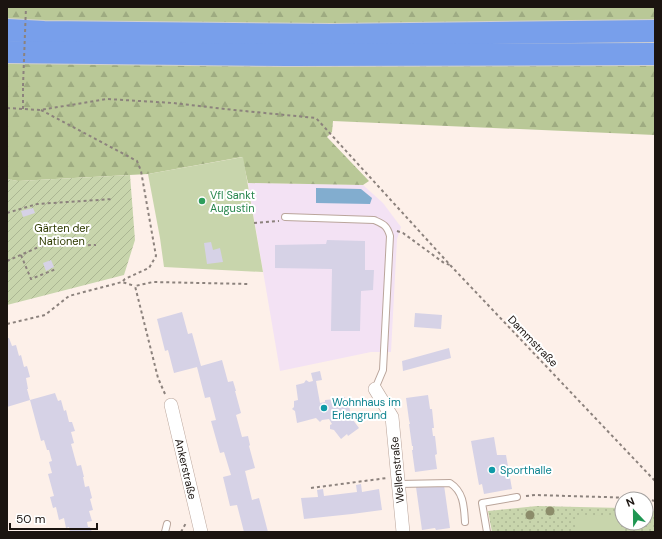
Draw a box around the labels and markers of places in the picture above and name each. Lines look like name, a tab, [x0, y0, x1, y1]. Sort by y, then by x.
place label: Vfl Sankt Augustin	[210, 188, 255, 215]
marker: Vfl Sankt Augustin	[197, 196, 207, 206]
place label: Wohnhaus im Erlengrund	[332, 395, 401, 422]
marker: Wohnhaus im Erlengrund	[319, 403, 329, 413]
place label: Sporthalle	[500, 463, 552, 477]
marker: Sporthalle	[487, 465, 497, 475]

